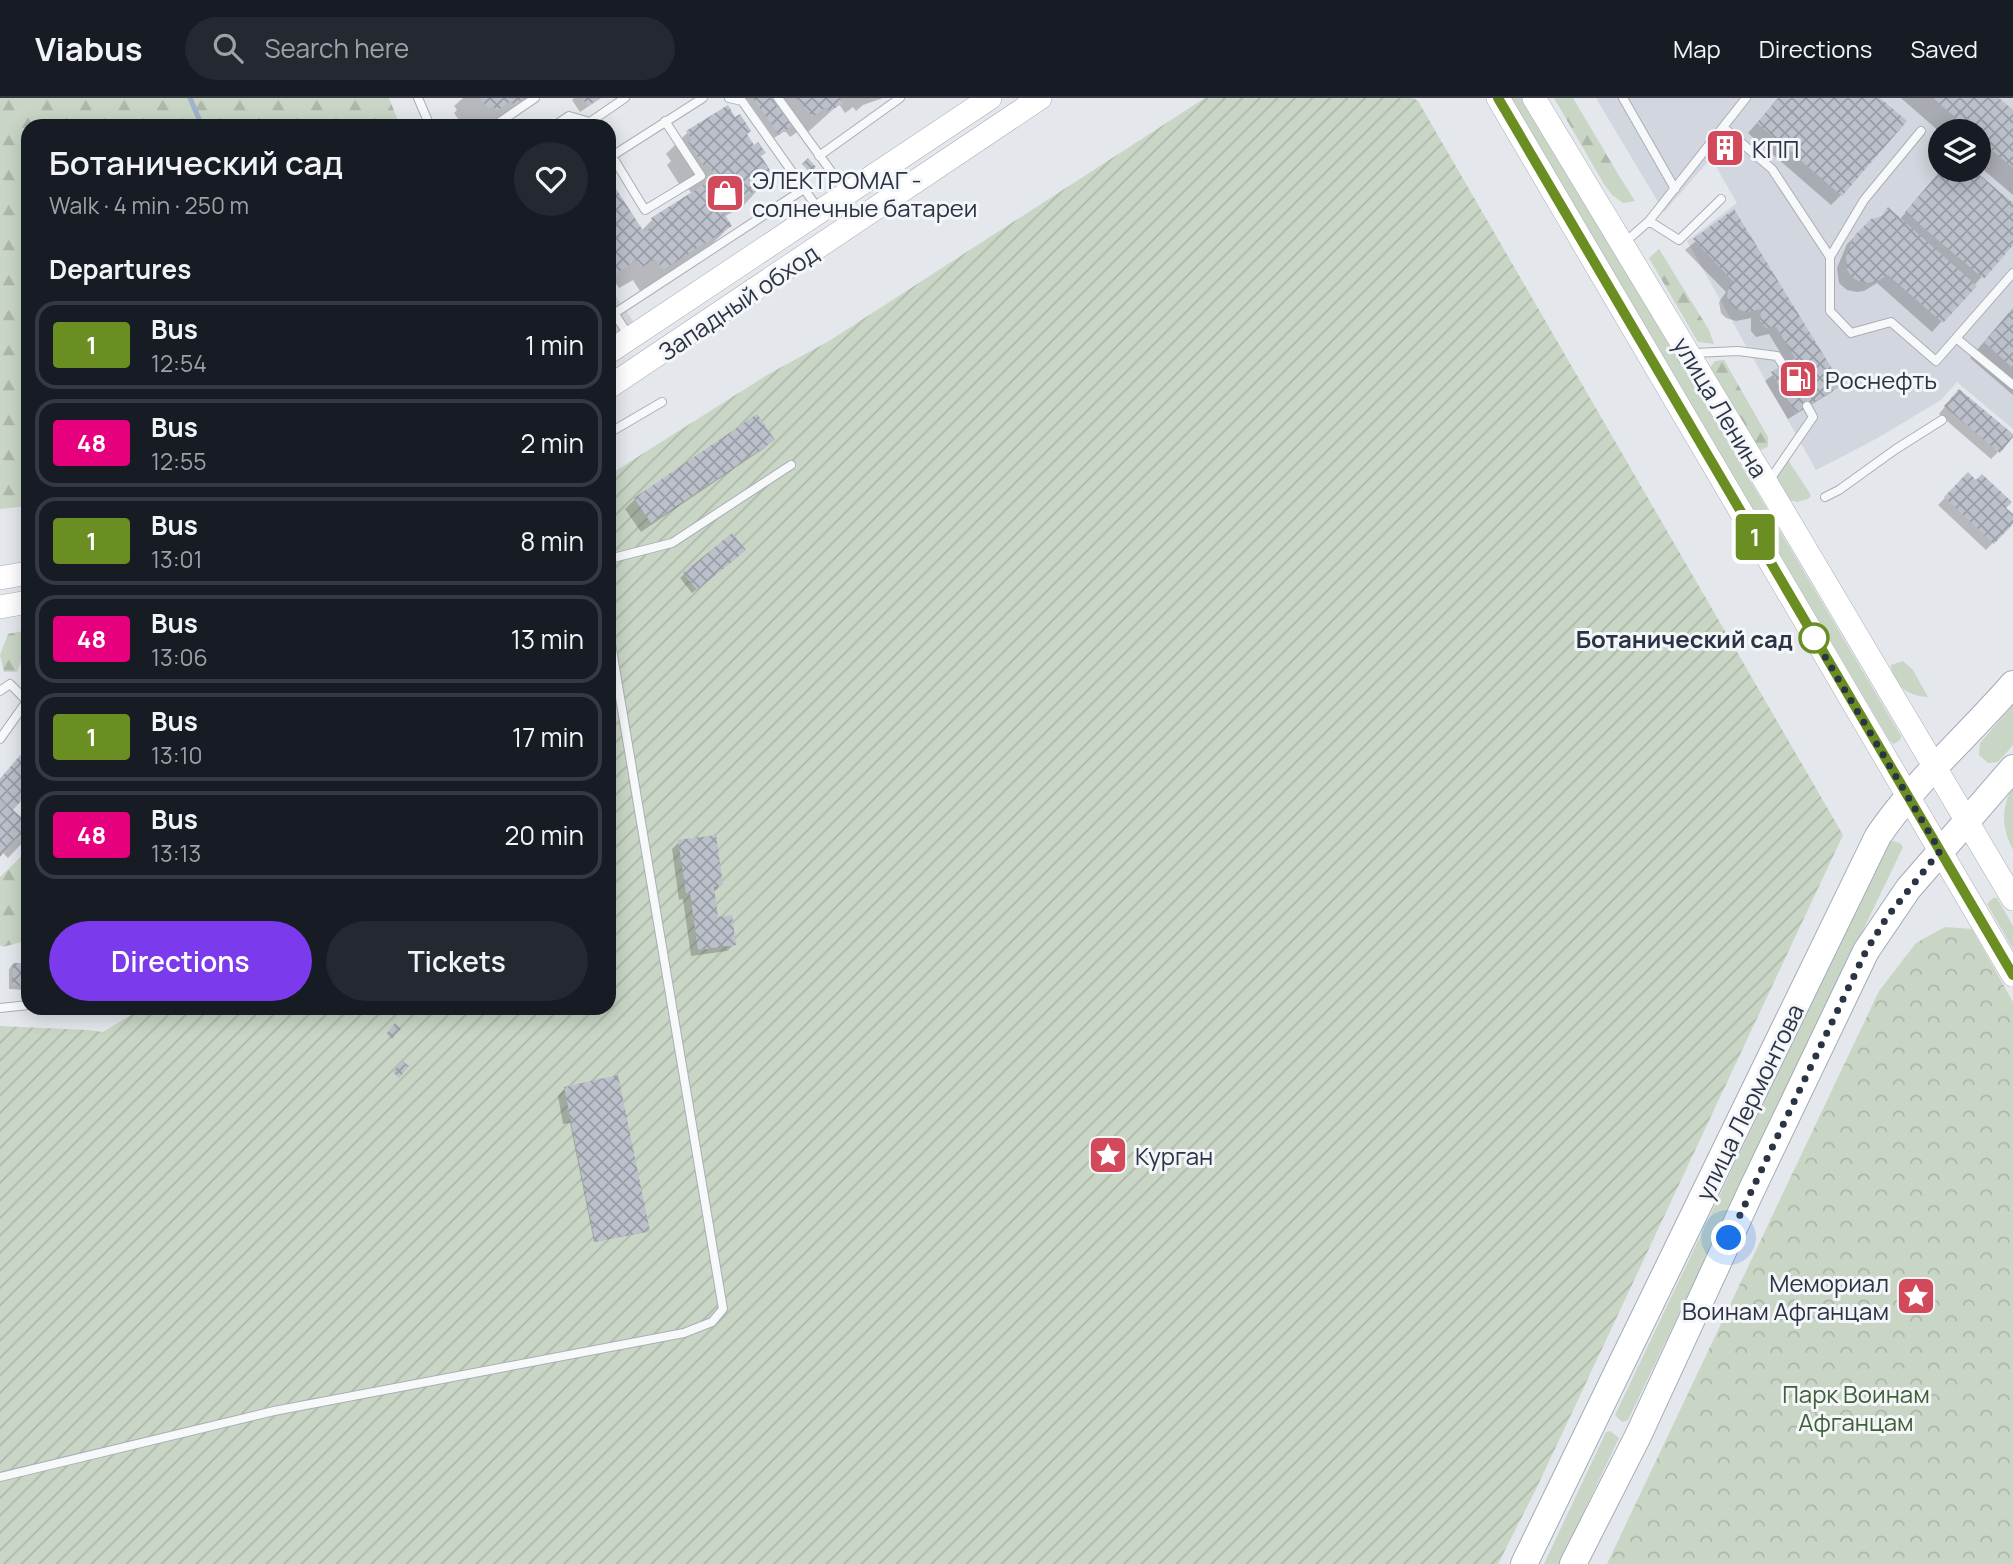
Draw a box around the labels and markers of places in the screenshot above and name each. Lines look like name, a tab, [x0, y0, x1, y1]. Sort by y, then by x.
building icon: КПП	[1704, 127, 1746, 169]
place label: КПП	[1752, 132, 1799, 165]
place label: ЭЛЕКТРОМАГ - солнечные батареи	[752, 163, 978, 224]
shop icon: ЭЛЕКТРОМАГ - солнечные батареи	[704, 172, 746, 214]
fuel station icon: Роснефть	[1777, 358, 1819, 400]
place label: Роснефть	[1825, 363, 1937, 396]
place label: Ботанический сад	[1576, 622, 1793, 655]
marker: Ботанический сад	[1799, 623, 1829, 653]
place icon: Курган	[1087, 1134, 1129, 1176]
place label: Курган	[1135, 1139, 1213, 1172]
place label: Мемориал Воинам Афганцам	[1682, 1266, 1889, 1327]
place icon: Мемориал Воинам Афганцам	[1895, 1275, 1937, 1317]

